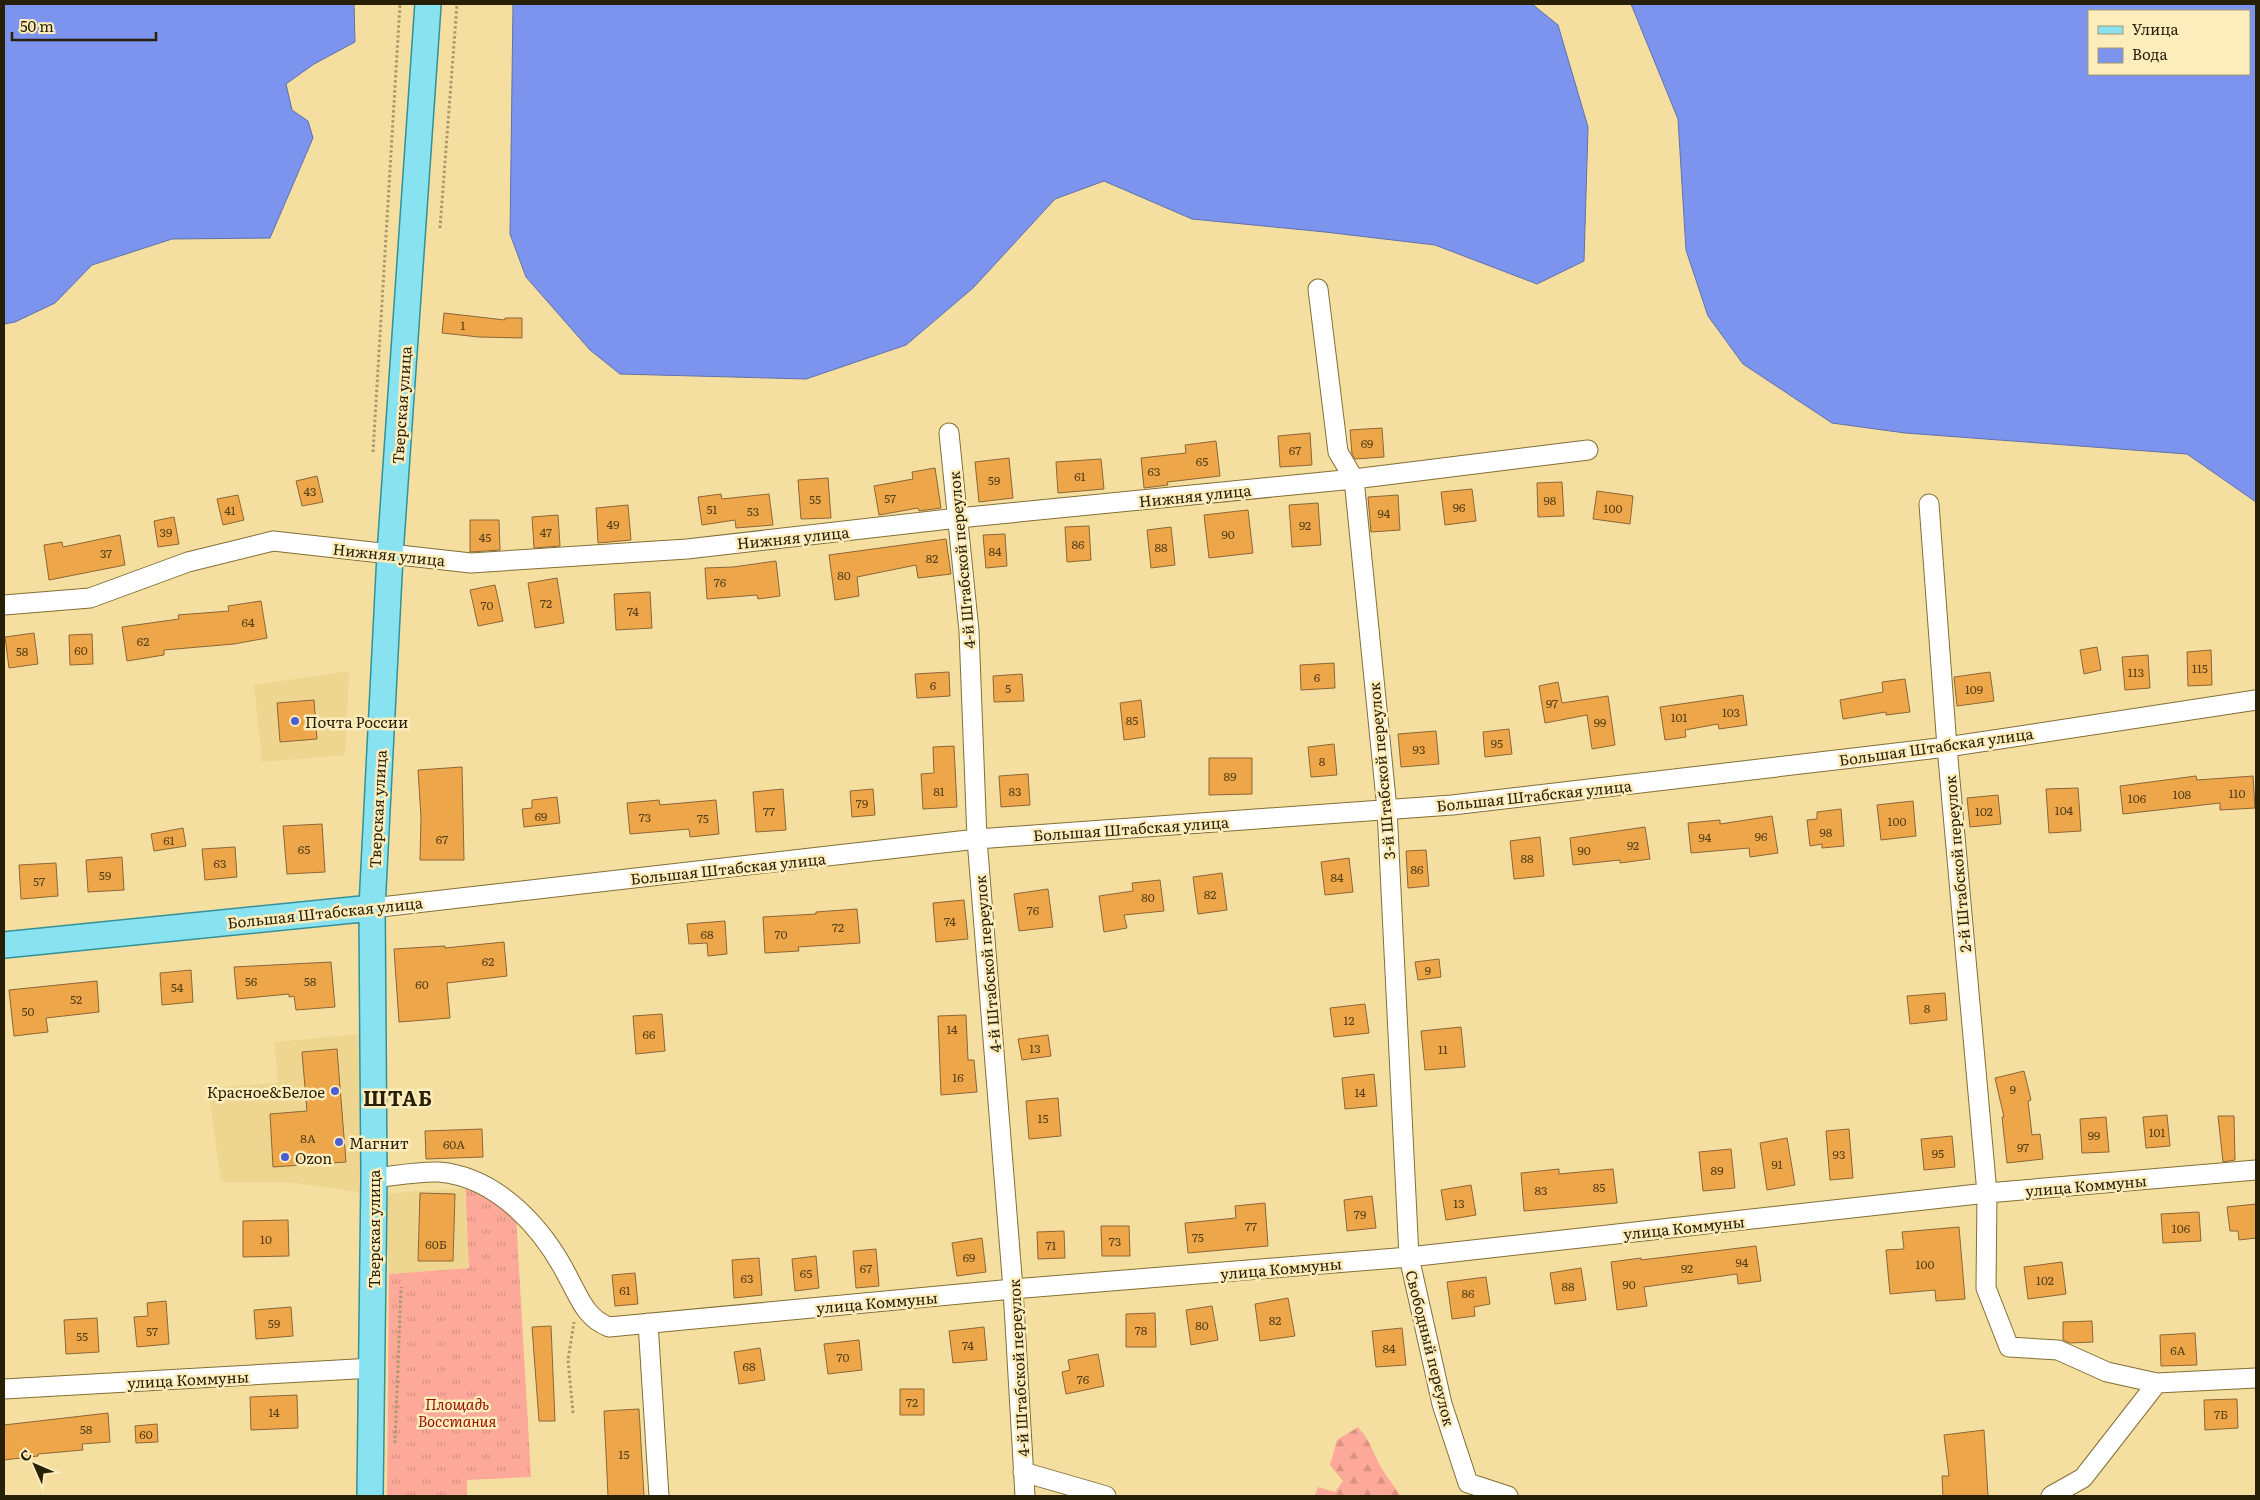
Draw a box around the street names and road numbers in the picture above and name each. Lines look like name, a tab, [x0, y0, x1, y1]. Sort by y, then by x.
street label: Тверская улица	[385, 344, 417, 465]
street label: 4-й Штабской переулок	[942, 470, 980, 650]
street label: Нижняя улица	[1138, 478, 1253, 512]
street label: Нижняя улица	[736, 520, 851, 554]
street label: Нижняя улица	[332, 537, 447, 571]
street label: 3-й Штабской переулок	[1362, 681, 1400, 861]
street label: Большая Штабская улица	[1837, 721, 2036, 771]
street label: Тверская улица	[362, 748, 392, 869]
street label: Большая Штабская улица	[1435, 773, 1634, 817]
street label: 2-й Штабской переулок	[1938, 775, 1976, 953]
street label: Большая Штабская улица	[1032, 810, 1231, 846]
street label: Большая Штабская улица	[629, 846, 828, 890]
street label: 4-й Штабской переулок	[968, 874, 1006, 1054]
street label: Большая Штабская улица	[226, 890, 425, 934]
street label: улица Коммуны	[2024, 1168, 2148, 1202]
street label: Тверская улица	[362, 1169, 385, 1288]
street label: улица Коммуны	[1622, 1209, 1746, 1245]
street label: улица Коммуны	[1219, 1251, 1343, 1285]
street label: Свободный переулок	[1401, 1268, 1462, 1428]
street label: 4-й Штабской переулок	[1002, 1278, 1034, 1457]
street label: улица Коммуны	[815, 1285, 939, 1319]
street label: улица Коммуны	[127, 1364, 249, 1394]

